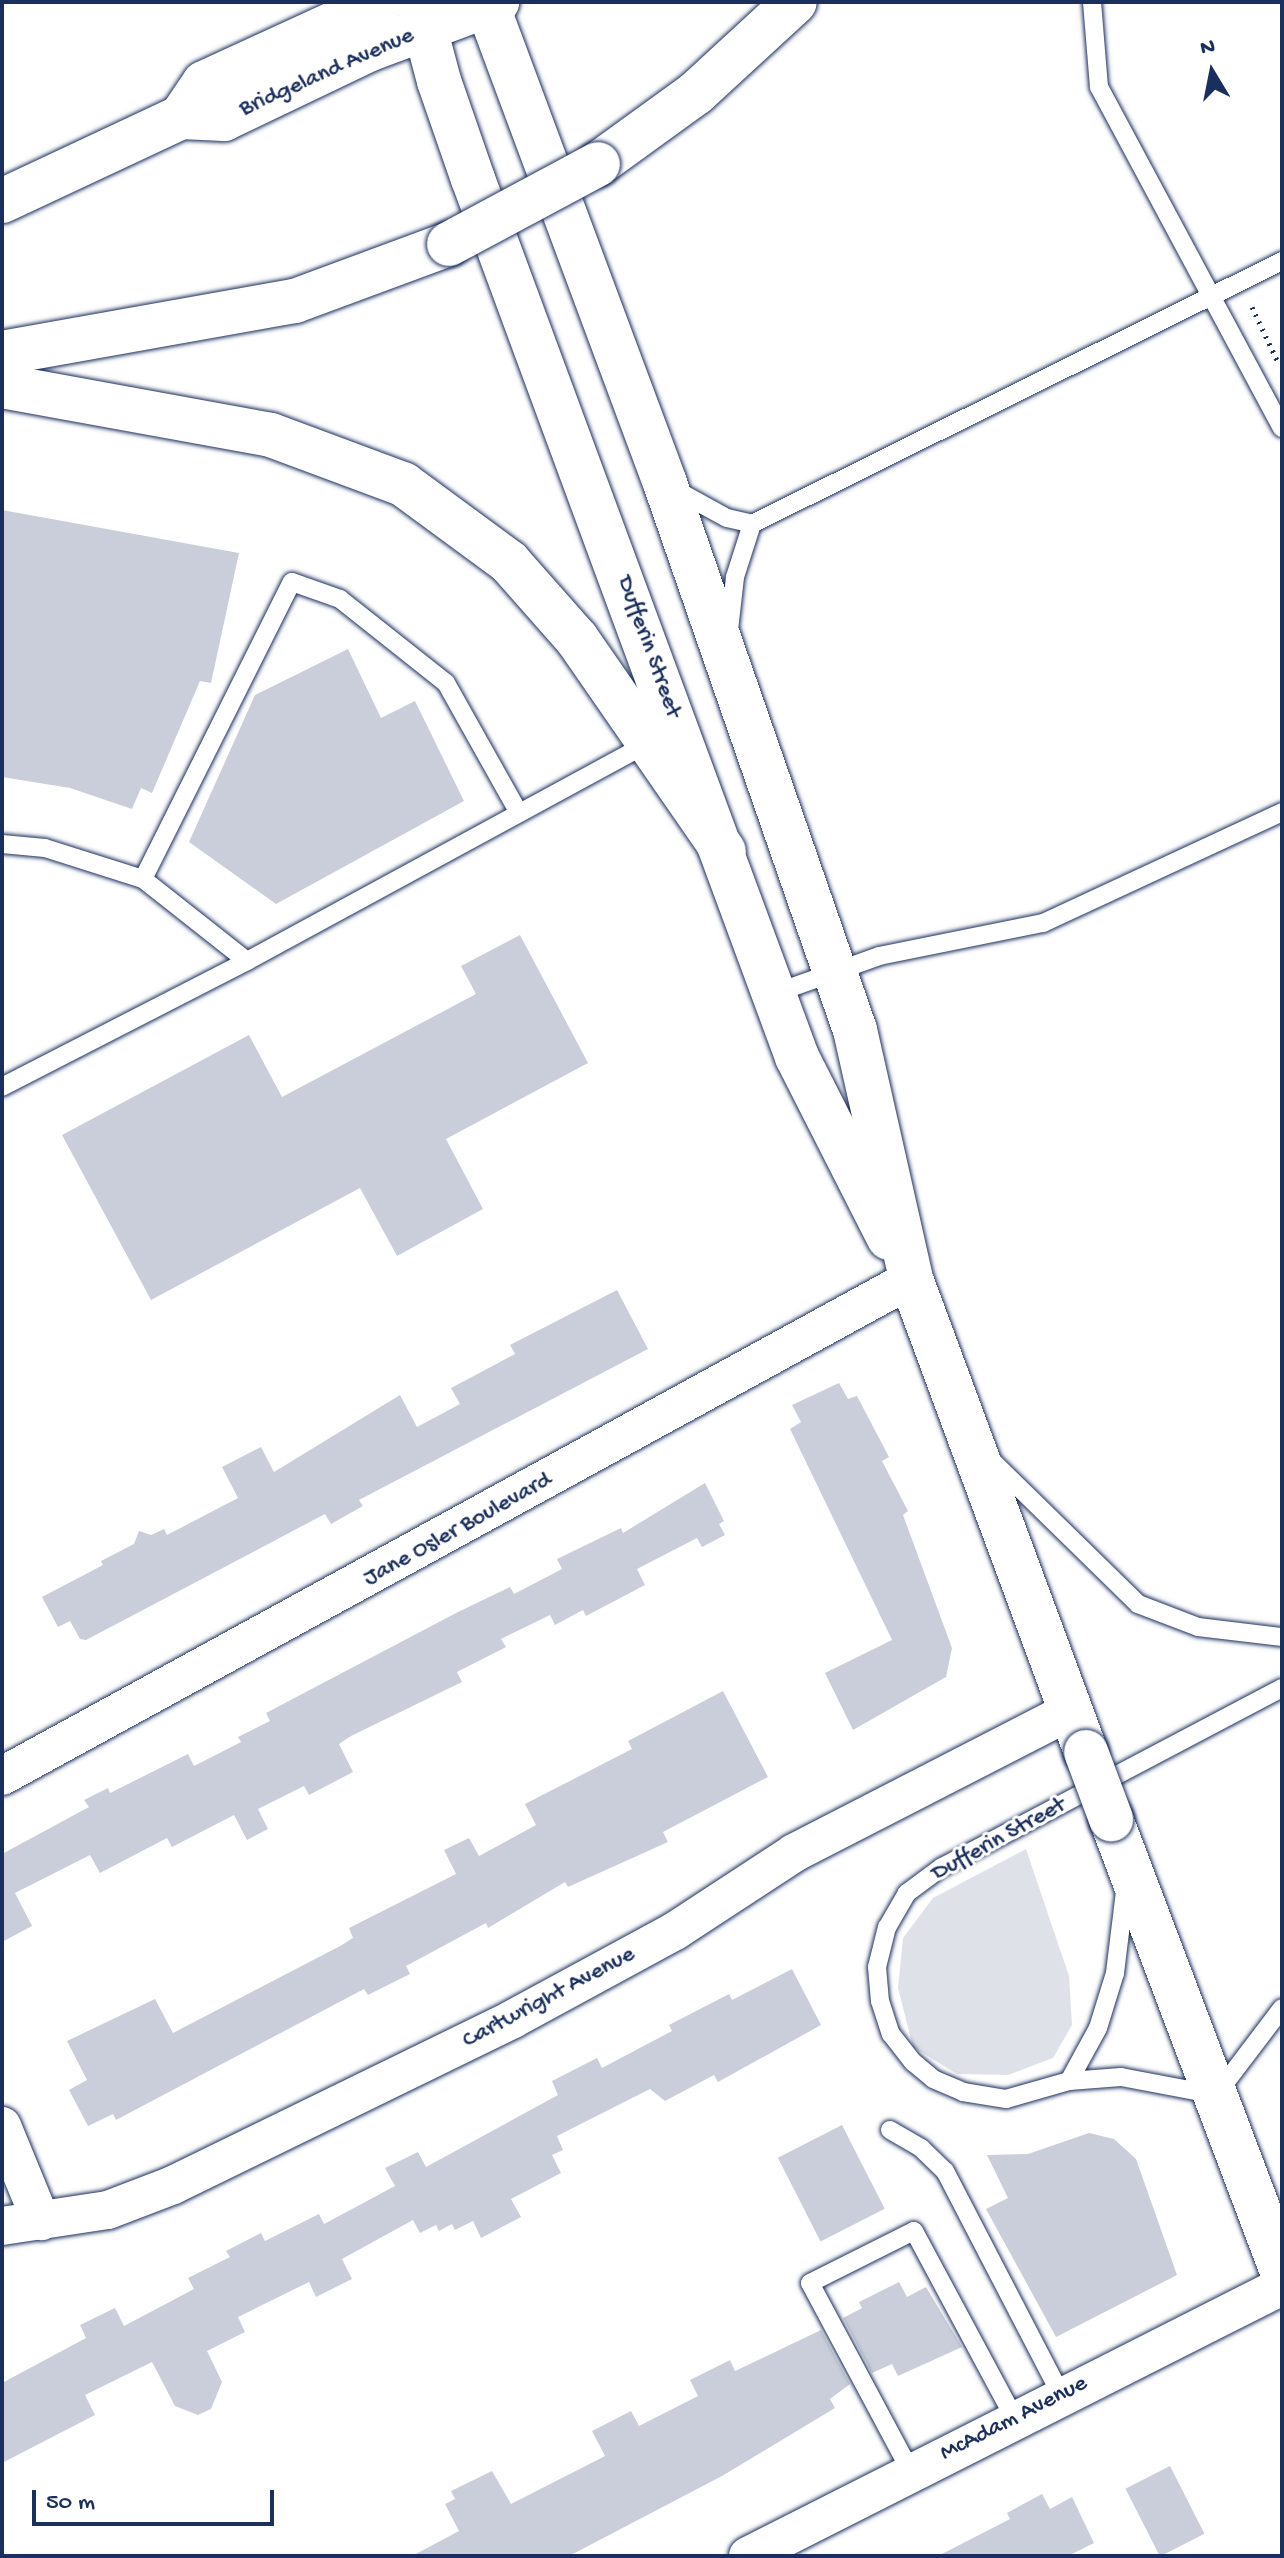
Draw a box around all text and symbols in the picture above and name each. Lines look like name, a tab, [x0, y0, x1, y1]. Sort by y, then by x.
street label: Bridgeland Avenue	[235, 22, 419, 124]
north arrow	[1172, 32, 1252, 112]
text: N	[1198, 34, 1217, 62]
street label: Dufferin Street	[609, 572, 687, 722]
street label: Jane Osler Boulevard	[359, 1466, 557, 1594]
street label: Dufferin Street	[927, 1791, 1071, 1889]
street label: Cartwright Avenue	[458, 1940, 640, 2056]
street label: McAdam Avenue	[936, 2370, 1092, 2468]
scale bar	[36, 2474, 278, 2524]
text: 50 m	[46, 2489, 95, 2518]

